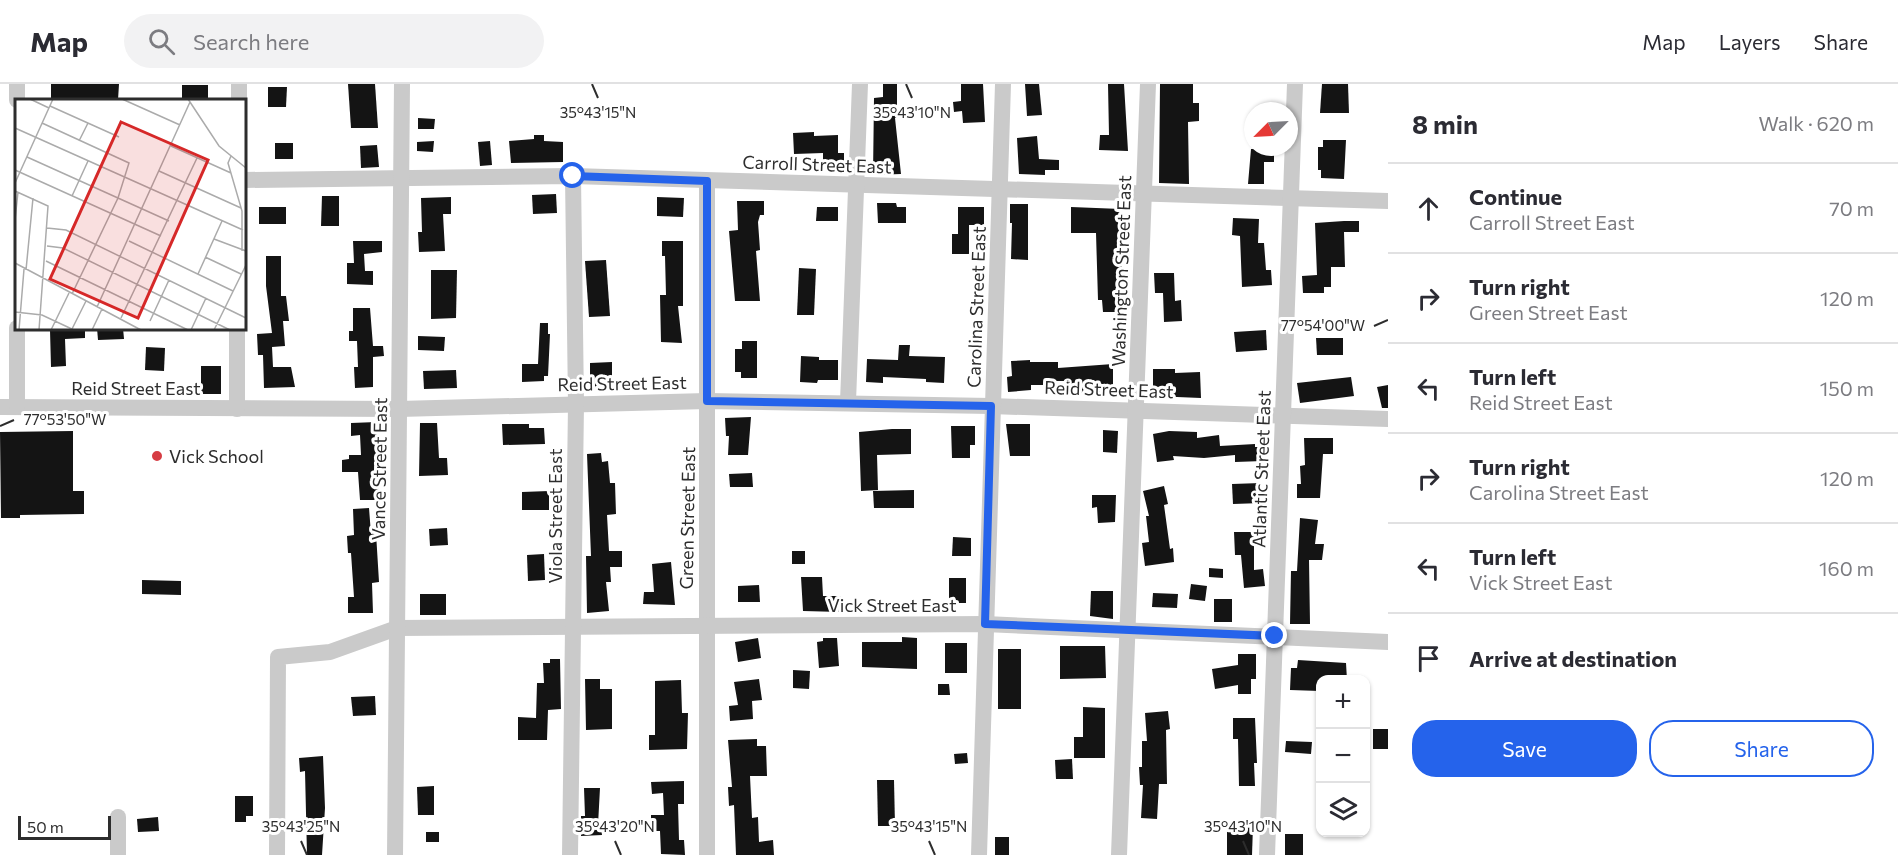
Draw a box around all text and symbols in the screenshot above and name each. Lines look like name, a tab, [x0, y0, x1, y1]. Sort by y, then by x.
search box	[124, 14, 544, 68]
text: Map	[30, 24, 88, 58]
icon: search	[145, 25, 178, 58]
text: Search here	[193, 28, 309, 55]
text: Map	[1642, 29, 1686, 54]
text: Layers	[1719, 29, 1781, 54]
text: Share	[1814, 29, 1868, 54]
inset map	[15, 99, 246, 330]
north arrow	[1244, 102, 1298, 156]
text: 35°43'15"N	[560, 103, 636, 121]
text: 35°43'10"N	[873, 103, 951, 121]
text: 8 min	[1412, 108, 1478, 139]
text: Walk · 620 m	[1758, 111, 1874, 135]
street label: Carroll Street East	[742, 150, 892, 178]
route start	[559, 162, 585, 188]
street label: Washington Street East	[1107, 175, 1135, 367]
text: Continue	[1469, 183, 1562, 210]
icon: ahead	[1412, 192, 1445, 225]
text: 70 m	[1829, 196, 1874, 220]
text: Carroll Street East	[1469, 210, 1635, 234]
street label: Carolina Street East	[962, 226, 990, 388]
text: Turn right	[1469, 273, 1570, 300]
icon: right	[1412, 282, 1445, 315]
text: 120 m	[1820, 286, 1874, 310]
text: Green Street East	[1469, 300, 1628, 324]
text: 77°54'00"W	[1281, 316, 1365, 334]
text: Turn left	[1469, 363, 1556, 390]
street label: Reid Street East	[557, 371, 687, 395]
icon: left	[1412, 372, 1445, 405]
street label: Reid Street East	[1044, 376, 1174, 402]
text: 150 m	[1820, 376, 1874, 400]
street label: Reid Street East	[71, 377, 201, 399]
street label: Atlantic Street East	[1247, 390, 1275, 548]
text: Reid Street East	[1469, 390, 1613, 414]
street label: Vance Street East	[367, 397, 391, 541]
text: 77°53'50"W	[24, 410, 106, 428]
place label: Vick School	[169, 445, 264, 467]
street label: Green Street East	[675, 446, 699, 590]
street label: Viola Street East	[544, 448, 566, 584]
marker: Vick School	[150, 449, 164, 463]
text: Turn right	[1469, 453, 1570, 480]
icon: right	[1412, 462, 1445, 495]
text: 120 m	[1820, 466, 1874, 490]
text: Carolina Street East	[1469, 480, 1649, 504]
text: Turn left	[1469, 543, 1556, 570]
icon: left	[1412, 552, 1445, 585]
text: 160 m	[1819, 556, 1874, 580]
text: Vick Street East	[1469, 570, 1612, 594]
street label: Vick Street East	[827, 594, 957, 616]
route end	[1261, 622, 1287, 648]
icon: arrive	[1412, 642, 1445, 675]
text: Arrive at destination	[1469, 645, 1677, 672]
map controls	[1316, 675, 1370, 837]
button: +	[1316, 675, 1370, 729]
button: Save	[1412, 720, 1637, 777]
button: Share	[1649, 720, 1874, 777]
button: −	[1316, 729, 1370, 783]
button: layers	[1316, 783, 1370, 837]
scale bar	[18, 813, 111, 840]
text: 50 m	[27, 817, 64, 836]
text: 35°43'25"N	[262, 817, 340, 835]
text: 35°43'20"N	[575, 817, 655, 835]
text: 35°43'15"N	[891, 817, 967, 835]
text: 35°43'10"N	[1204, 817, 1282, 835]

